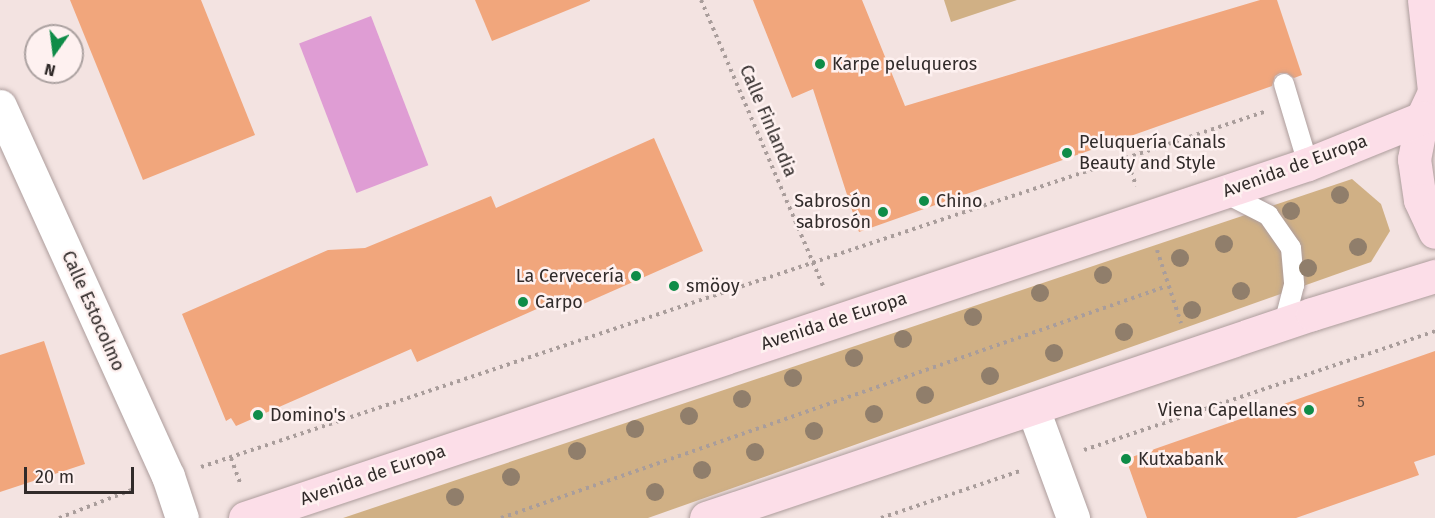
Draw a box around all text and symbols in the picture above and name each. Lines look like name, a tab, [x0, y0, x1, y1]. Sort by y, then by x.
north arrow	[24, 24, 84, 84]
place label: Karpe peluqueros	[832, 53, 977, 75]
marker: Karpe peluqueros	[813, 57, 827, 71]
text: N	[43, 60, 57, 81]
street label: Calle Finlandia	[735, 62, 801, 180]
street label: Avenida de Europa	[1220, 130, 1370, 202]
place label: Peluquería Canals Beauty and Style	[1079, 132, 1226, 174]
marker: Peluquería Canals Beauty and Style	[1060, 146, 1074, 160]
place label: Chino	[936, 190, 983, 212]
place label: Sabrosón sabrosón	[794, 191, 871, 234]
marker: Chino	[917, 194, 931, 208]
marker: Sabrosón sabrosón	[876, 205, 890, 219]
street label: Calle Estocolmo	[57, 248, 129, 374]
place label: La Cervecería	[516, 265, 624, 287]
marker: La Cervecería	[629, 269, 643, 283]
place label: smöoy	[686, 275, 740, 297]
marker: smöoy	[667, 279, 681, 293]
street label: Avenida de Europa	[758, 287, 910, 355]
place label: Carpo	[535, 291, 583, 313]
marker: Carpo	[516, 295, 530, 309]
house number: 5	[1357, 394, 1365, 412]
place label: Viena Capellanes	[1158, 399, 1297, 421]
marker: Viena Capellanes	[1302, 403, 1316, 417]
place label: Domino's	[270, 404, 346, 426]
marker: Domino's	[251, 408, 265, 422]
street label: Avenida de Europa	[298, 440, 448, 510]
place label: Kutxabank	[1138, 448, 1224, 470]
marker: Kutxabank	[1119, 452, 1133, 466]
scale bar	[27, 455, 136, 493]
text: 20 m	[35, 466, 74, 488]

